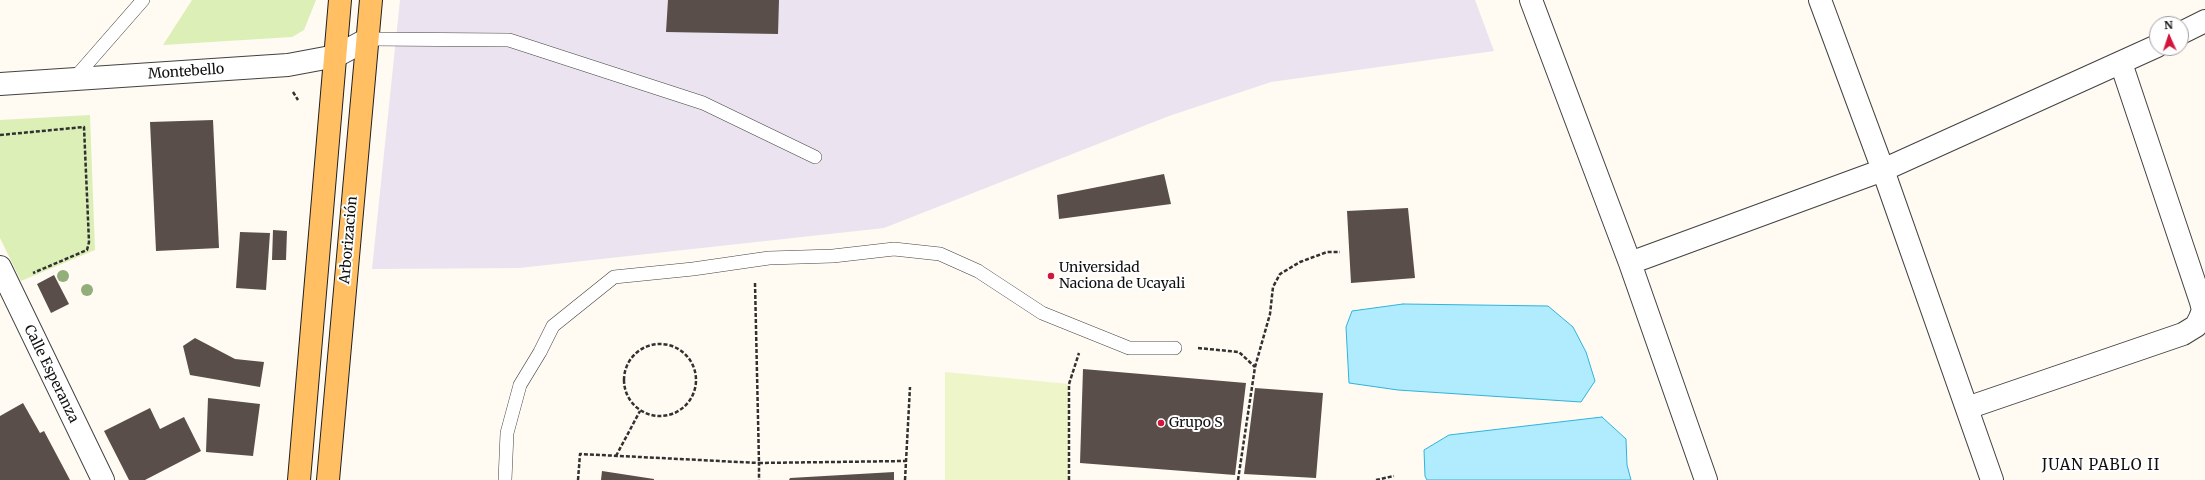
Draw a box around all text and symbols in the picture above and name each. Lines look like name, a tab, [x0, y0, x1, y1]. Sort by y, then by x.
north arrow	[2149, 16, 2189, 56]
text: N	[2164, 18, 2173, 32]
street label: Montebello	[147, 61, 225, 83]
street label: Arborización	[337, 195, 361, 285]
place label: Universidad Naciona de Ucayali	[1059, 260, 1185, 292]
marker: Universidad Naciona de Ucayali	[1046, 271, 1056, 281]
street label: Calle Esperanza	[20, 322, 82, 426]
place label: Grupo S	[1169, 415, 1223, 431]
marker: Grupo S	[1156, 418, 1166, 428]
district label: JUAN PABLO II	[2042, 457, 2160, 475]

